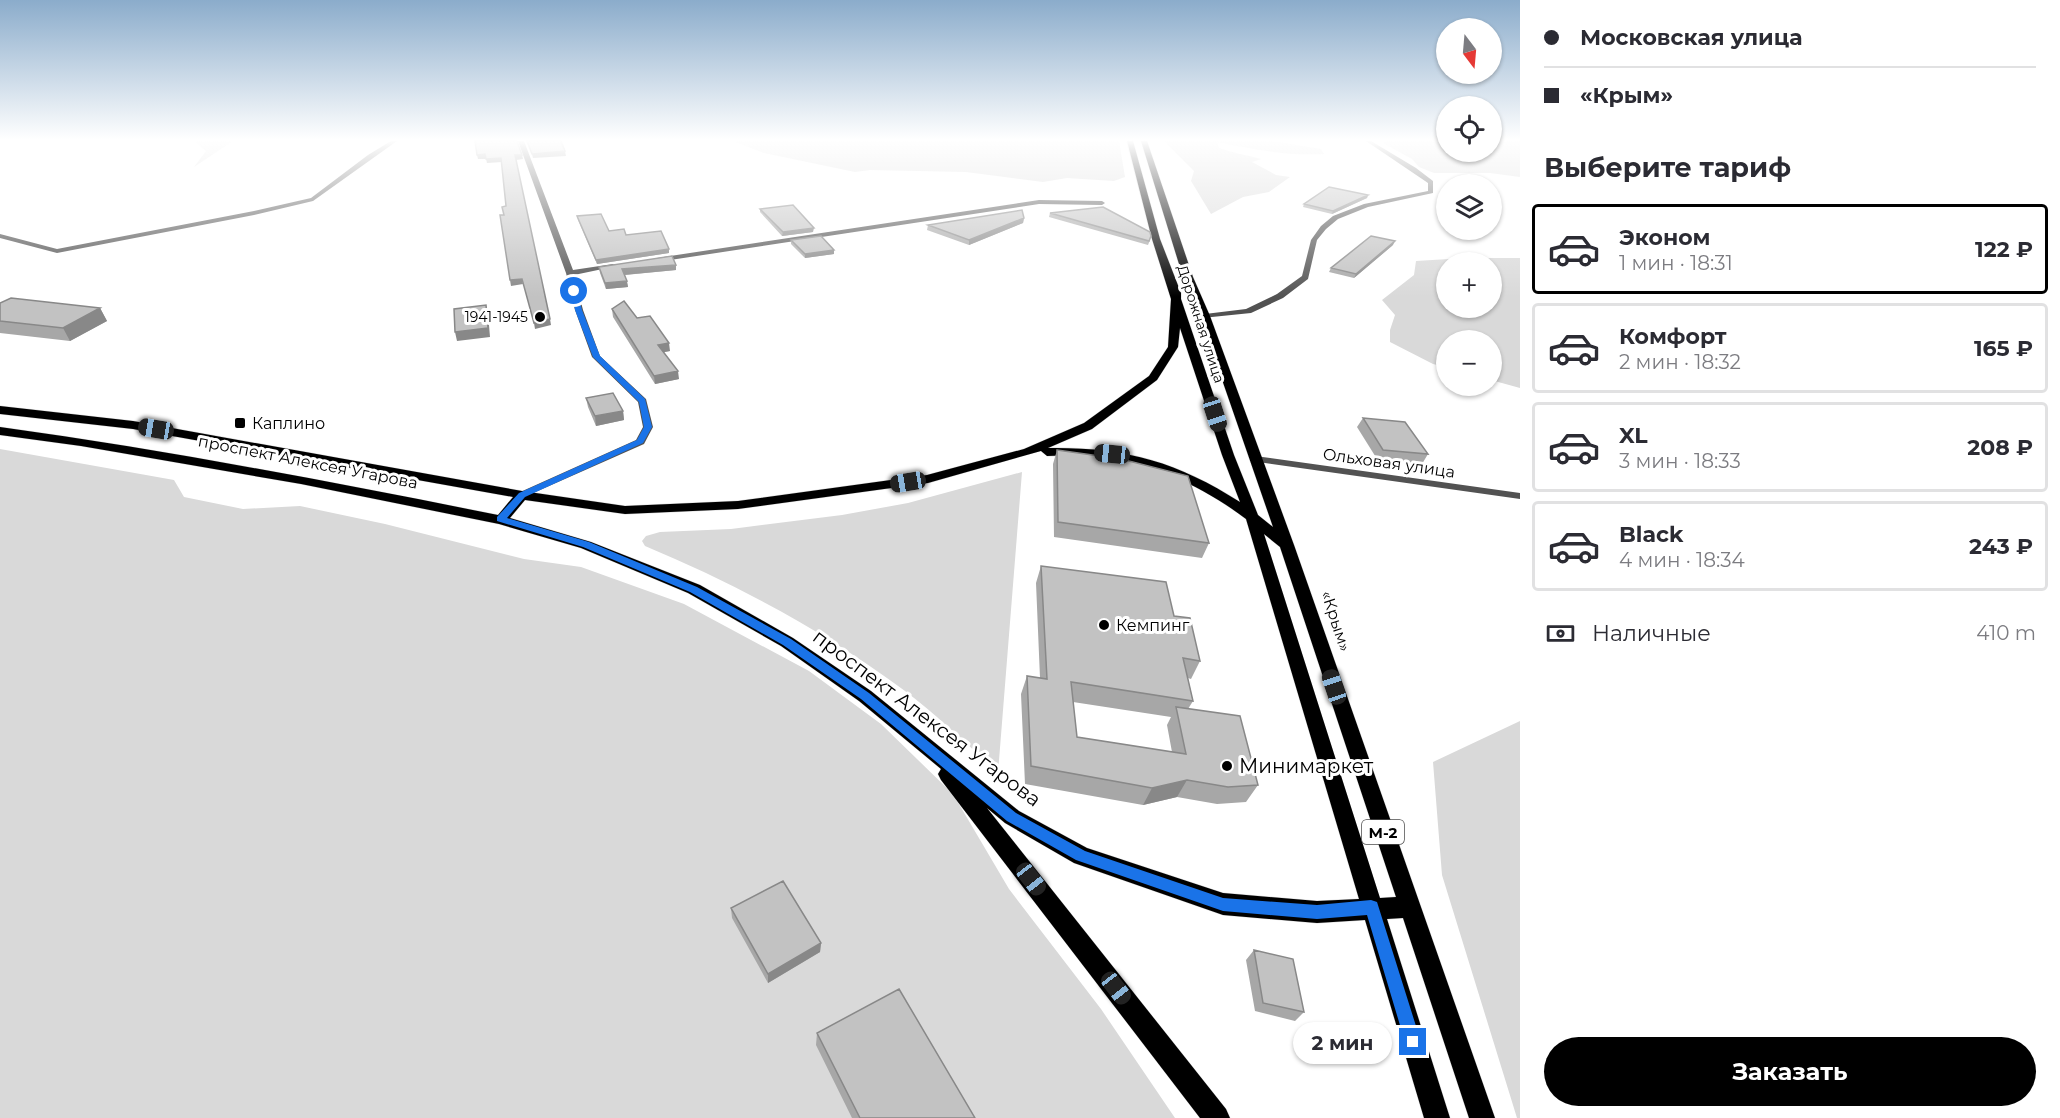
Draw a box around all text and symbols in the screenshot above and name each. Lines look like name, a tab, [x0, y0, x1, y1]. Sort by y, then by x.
north arrow	[1436, 18, 1502, 84]
map controls	[1436, 18, 1502, 396]
text: Московская улица	[1580, 24, 1802, 51]
text: «Крым»	[1580, 82, 1673, 109]
button: locate	[1436, 96, 1502, 162]
text: Выберите тариф	[1544, 151, 1791, 184]
button: layers	[1436, 174, 1502, 240]
icon: car	[1547, 222, 1601, 276]
text: Эконом	[1619, 224, 1710, 251]
text: 122 ₽	[1975, 236, 2033, 263]
text: 1 мин · 18:31	[1619, 251, 1733, 275]
button: +	[1436, 252, 1502, 318]
street label: Дорожная улица	[1173, 263, 1229, 385]
route start	[560, 277, 587, 304]
place label: 1941-1945	[465, 308, 528, 326]
marker: 1941-1945	[533, 310, 547, 324]
icon: car	[1547, 321, 1601, 375]
text: Комфорт	[1619, 323, 1727, 350]
button: −	[1436, 330, 1502, 396]
text: 165 ₽	[1974, 335, 2033, 362]
text: 2 мин · 18:32	[1619, 350, 1741, 374]
car	[1201, 394, 1229, 434]
place label: Каплино	[252, 414, 325, 433]
marker: Каплино	[233, 416, 247, 430]
car	[137, 417, 175, 441]
icon: car	[1547, 420, 1601, 474]
text: XL	[1619, 422, 1648, 449]
street label: проспект Алексея Угарова	[197, 431, 419, 493]
text: 208 ₽	[1967, 434, 2033, 461]
car	[1093, 443, 1131, 465]
street label: Ольховая улица	[1322, 444, 1456, 482]
text: 3 мин · 18:33	[1619, 449, 1741, 473]
car	[889, 470, 927, 494]
icon: car	[1547, 519, 1601, 573]
text: Black	[1619, 521, 1683, 548]
text: 243 ₽	[1969, 533, 2033, 560]
text: 4 мин · 18:34	[1619, 548, 1745, 572]
street label: «Крым»	[1317, 588, 1355, 654]
place label: Кемпинг	[1116, 616, 1190, 635]
icon: cash	[1544, 617, 1577, 650]
marker: Кемпинг	[1097, 618, 1111, 632]
text: Наличные	[1592, 620, 1711, 647]
text: 410 m	[1976, 621, 2036, 645]
street label: проспект Алексея Угарова	[808, 624, 1046, 812]
car	[1320, 667, 1348, 707]
place label: Минимаркет	[1239, 754, 1374, 778]
marker: Минимаркет	[1220, 759, 1234, 773]
road number: М-2	[1362, 820, 1404, 844]
car	[1013, 859, 1049, 899]
car	[1098, 968, 1134, 1008]
callout: 2 мин	[1293, 1021, 1392, 1063]
route end	[1399, 1028, 1426, 1055]
text: 2 мин	[1312, 1031, 1373, 1055]
button: Заказать	[1544, 1037, 2036, 1106]

